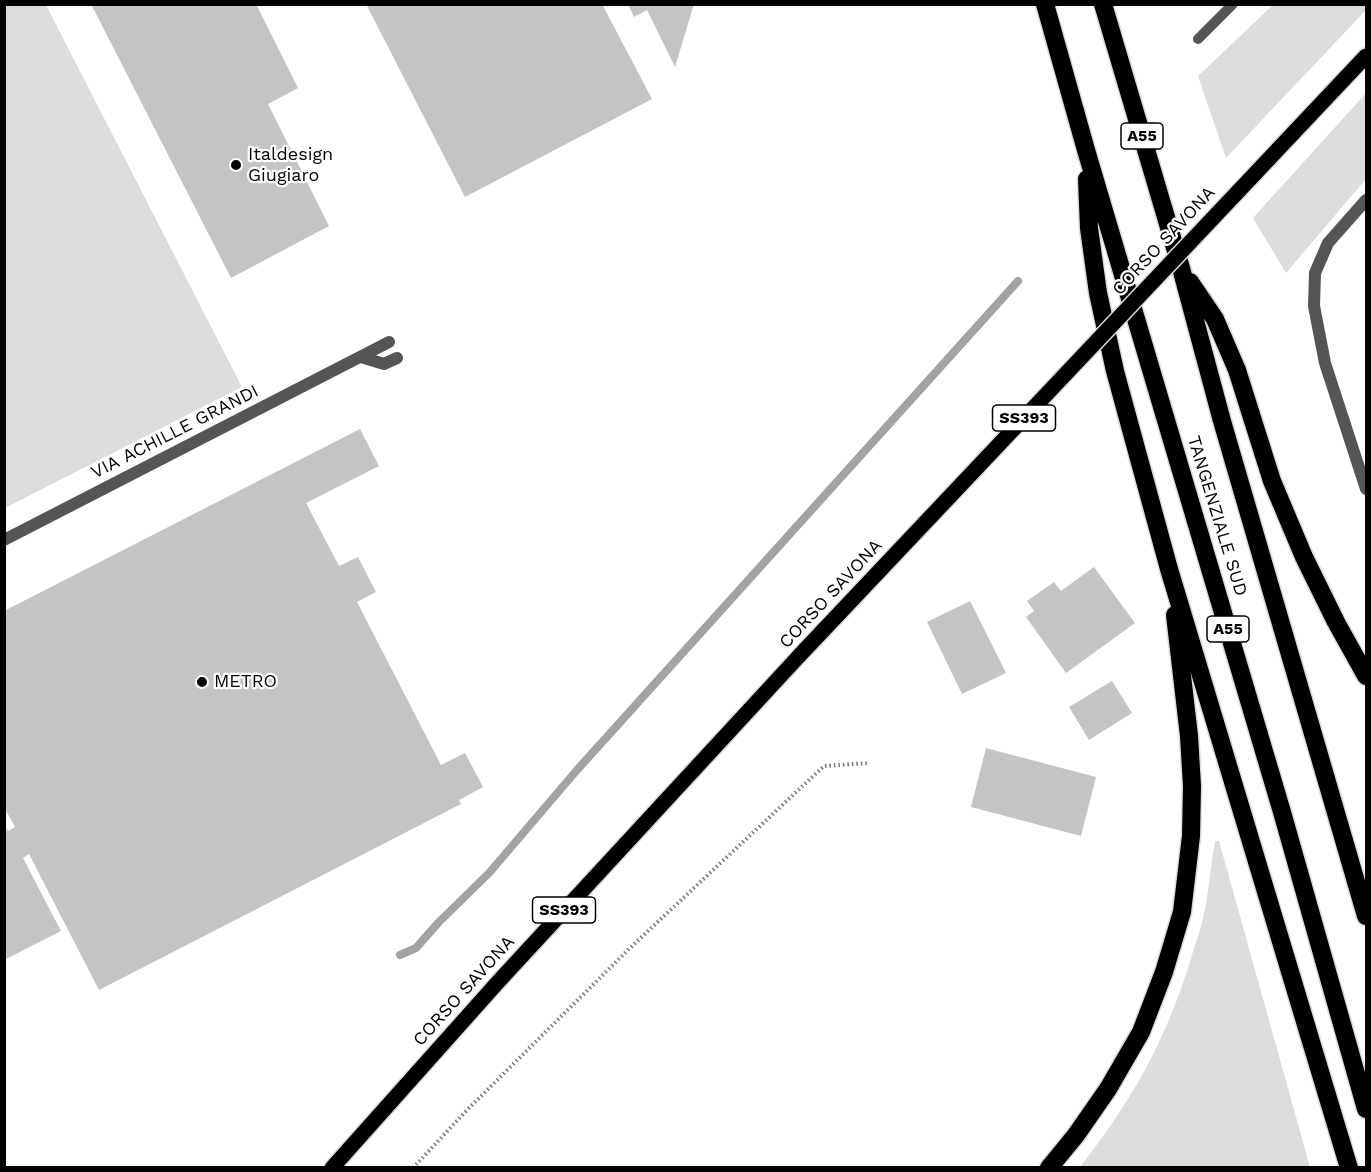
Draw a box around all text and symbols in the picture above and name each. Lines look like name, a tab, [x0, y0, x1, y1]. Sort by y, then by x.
road number: A55	[1121, 123, 1163, 149]
place label: Italdesign Giugiaro	[248, 144, 333, 186]
marker: Italdesign Giugiaro	[229, 158, 243, 172]
street label: CORSO SAVONA	[1108, 182, 1220, 300]
street label: VIA ACHILLE GRANDI	[88, 380, 262, 484]
road number: SS393	[992, 405, 1056, 431]
street label: TANGENZIALE SUD	[1182, 433, 1252, 599]
street label: CORSO SAVONA	[775, 535, 887, 653]
road number: A55	[1207, 616, 1249, 642]
place label: METRO	[214, 671, 277, 693]
marker: METRO	[195, 675, 209, 689]
road number: SS393	[532, 897, 596, 923]
street label: CORSO SAVONA	[409, 931, 519, 1051]

